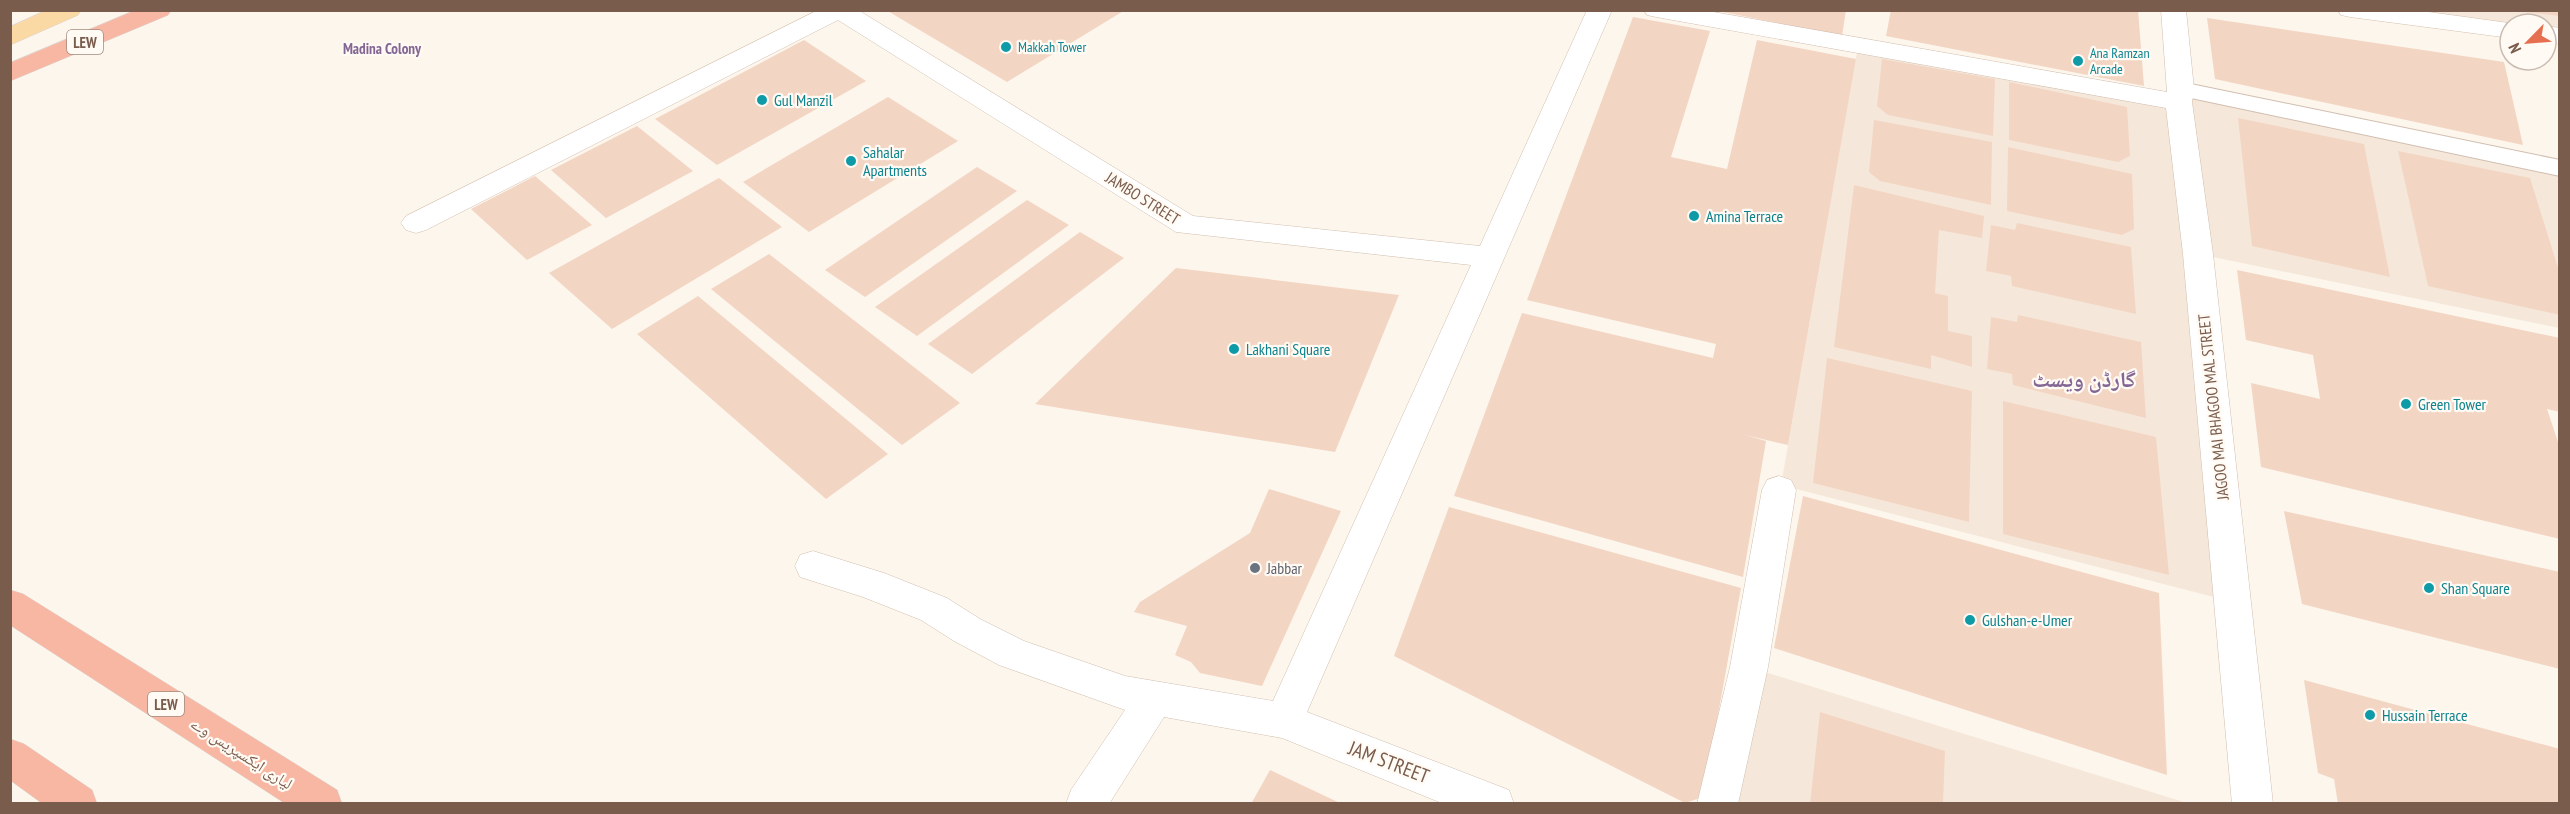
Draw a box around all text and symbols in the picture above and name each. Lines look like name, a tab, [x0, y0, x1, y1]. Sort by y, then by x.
north arrow	[2498, 12, 2558, 72]
road number: LEW	[67, 30, 103, 54]
place label: Makkah Tower	[1018, 38, 1086, 56]
district label: Madina Colony	[343, 39, 422, 58]
marker: Makkah Tower	[999, 40, 1013, 54]
text: N	[2504, 40, 2525, 56]
place label: Ana Ramzan Arcade	[2090, 44, 2150, 78]
marker: Ana Ramzan Arcade	[2071, 54, 2085, 68]
place label: Gul Manzil	[774, 90, 833, 110]
marker: Gul Manzil	[755, 93, 769, 107]
place label: Sahalar Apartments	[863, 142, 927, 180]
marker: Sahalar Apartments	[844, 154, 858, 168]
street label: JAMBO STREET	[1101, 167, 1184, 229]
place label: Amina Terrace	[1706, 206, 1783, 226]
marker: Amina Terrace	[1687, 209, 1701, 223]
street label: JAGOO MAI BHAGOO MAL STREET	[2193, 313, 2233, 502]
place label: Lakhani Square	[1246, 339, 1330, 359]
marker: Lakhani Square	[1227, 342, 1241, 356]
district label: گارڈن ویسٹ	[2032, 365, 2136, 393]
place label: Green Tower	[2418, 394, 2487, 414]
marker: Green Tower	[2399, 397, 2413, 411]
place label: Jabbar	[1266, 558, 1303, 578]
marker: Jabbar	[1248, 561, 1262, 575]
place label: Shan Square	[2441, 578, 2510, 598]
marker: Shan Square	[2422, 581, 2436, 595]
place label: Gulshan-e-Umer	[1982, 610, 2073, 630]
marker: Gulshan-e-Umer	[1963, 613, 1977, 627]
road number: LEW	[148, 692, 184, 716]
place label: Hussain Terrace	[2382, 705, 2468, 725]
marker: Hussain Terrace	[2363, 708, 2377, 722]
street label: لیاری ایکسپریس وے	[187, 713, 297, 794]
street label: JAM STREET	[1344, 734, 1433, 789]

